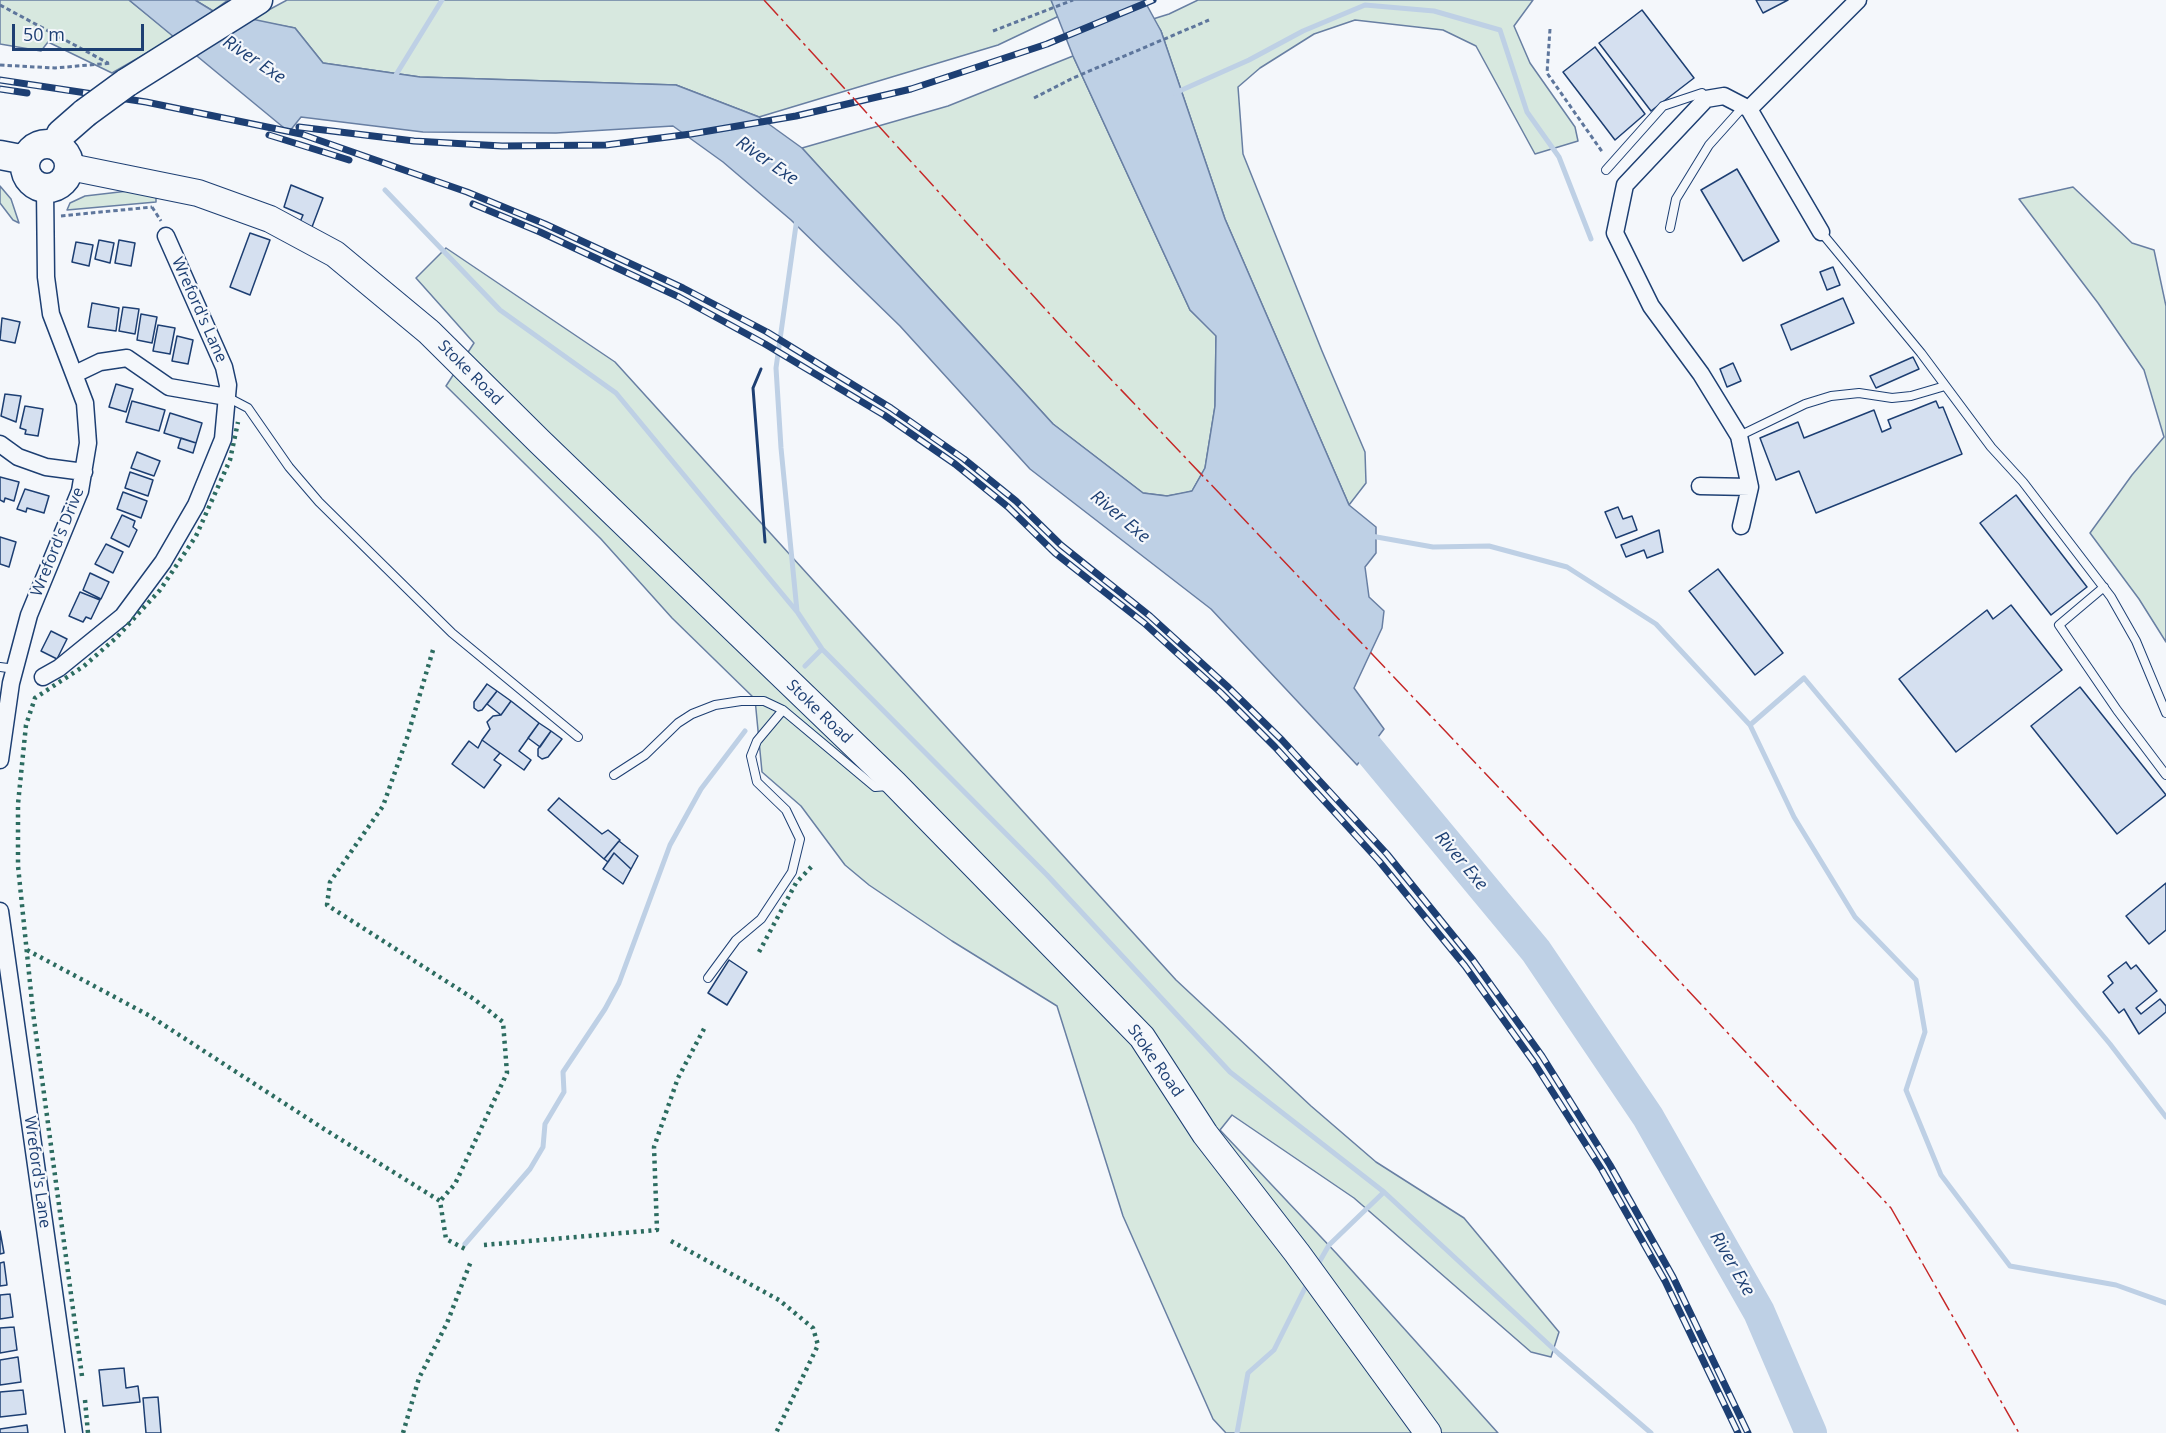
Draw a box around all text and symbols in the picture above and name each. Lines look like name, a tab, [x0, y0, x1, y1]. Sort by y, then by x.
scale bar	[15, 12, 147, 50]
text: 50 m	[23, 22, 65, 46]
water label: River Exe	[219, 31, 289, 89]
water label: River Exe	[732, 132, 802, 190]
street label: Wreford's Lane	[167, 254, 231, 366]
street label: Stoke Road	[434, 337, 506, 409]
street label: Wreford's Drive	[27, 485, 89, 599]
water label: River Exe	[1086, 486, 1154, 548]
street label: Stoke Road	[782, 676, 856, 748]
water label: River Exe	[1430, 827, 1492, 895]
street label: Stoke Road	[1123, 1021, 1187, 1101]
street label: Wreford's Lane	[20, 1115, 54, 1229]
water label: River Exe	[1705, 1228, 1759, 1300]

